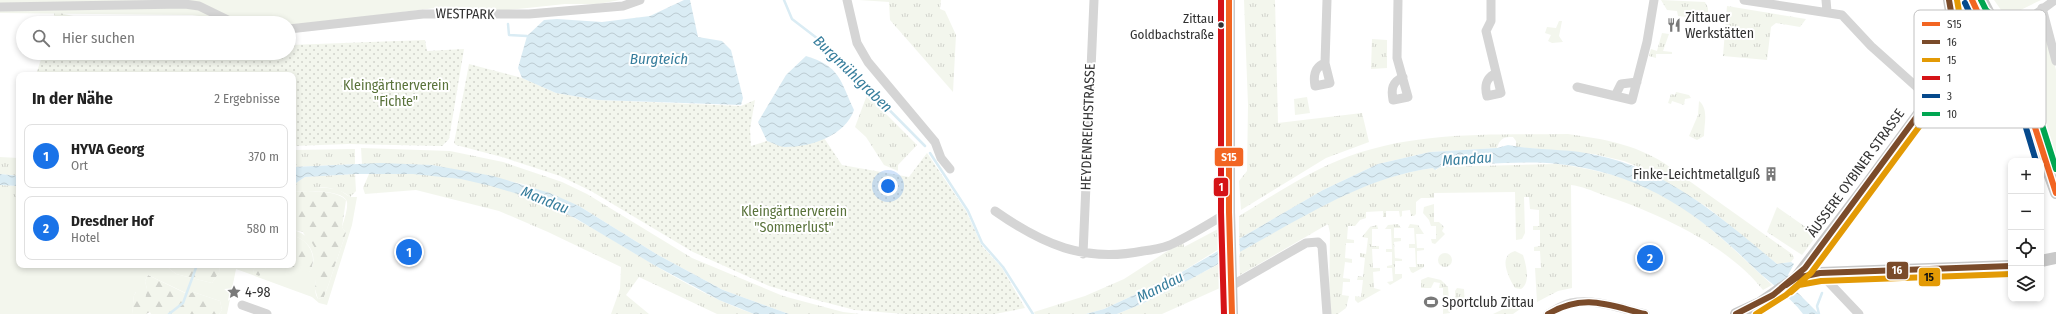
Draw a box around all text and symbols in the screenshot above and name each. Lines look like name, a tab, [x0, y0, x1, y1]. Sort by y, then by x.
street label: WESTPARK	[435, 5, 495, 23]
place label: Zittauer Werkstätten	[1685, 9, 1754, 42]
legend	[1914, 10, 2046, 128]
place label: Zittau Goldbachstraße	[1130, 11, 1214, 42]
search box	[16, 16, 296, 60]
restaurant icon: Zittauer Werkstätten	[1666, 17, 1682, 33]
text: S15	[1947, 18, 1961, 31]
marker: Zittau Goldbachstraße	[1216, 20, 1226, 30]
icon: search	[30, 27, 52, 49]
text: Hier suchen	[62, 29, 135, 47]
water label: Burgmühlgraben	[810, 32, 896, 116]
text: 16	[1947, 36, 1957, 49]
water label: Burgteich	[630, 50, 688, 68]
text: 15	[1947, 54, 1956, 67]
street label: HEYDENREICHSTRASSE	[1077, 63, 1099, 191]
text: 1	[1947, 72, 1951, 85]
park label: Kleingärtnerverein "Fichte"	[343, 77, 449, 110]
text: In der Nähe	[32, 88, 113, 109]
text: 3	[1947, 90, 1952, 103]
text: 2 Ergebnisse	[214, 91, 280, 106]
street label: ÄUSSERE OYBINER STRASSE	[1804, 105, 1908, 240]
text: 10	[1947, 108, 1957, 121]
text: HYVA Georg	[71, 140, 144, 158]
line badge: S15	[1214, 147, 1244, 167]
water label: Mandau	[1442, 148, 1493, 170]
text: 1	[43, 149, 49, 164]
text: 370 m	[248, 149, 279, 164]
text: S15	[1221, 151, 1237, 164]
text: Ort	[71, 158, 88, 173]
map controls	[2008, 158, 2044, 302]
button: +	[2008, 158, 2044, 194]
place label: Finke-Leichtmetallguß	[1633, 166, 1761, 183]
building icon: Finke-Leichtmetallguß	[1763, 166, 1779, 182]
your location	[878, 176, 898, 196]
line badge: 1	[1213, 177, 1229, 197]
text: 1	[1219, 181, 1223, 194]
water label: Mandau	[519, 182, 572, 218]
button: −	[2008, 194, 2044, 230]
park label: Kleingärtnerverein "Sommerlust"	[741, 203, 847, 236]
text: Dresdner Hof	[71, 212, 153, 230]
text: 2	[43, 221, 49, 236]
text: 580 m	[247, 221, 279, 236]
text: Hotel	[71, 230, 100, 245]
button: locate	[2008, 230, 2044, 266]
pin: 1	[396, 237, 422, 267]
pin: 2	[1637, 243, 1663, 273]
line badge: 16	[1886, 261, 1909, 280]
text: 16	[1892, 264, 1902, 277]
button: layers	[2008, 266, 2044, 302]
line badge: 15	[1918, 267, 1941, 287]
water label: Mandau	[1134, 268, 1186, 306]
text: 15	[1924, 271, 1935, 284]
place icon: 4-98	[226, 284, 242, 300]
place label: 4-98	[245, 284, 271, 301]
sports icon: Sportclub Zittau	[1423, 294, 1439, 310]
place label: Sportclub Zittau	[1442, 294, 1534, 311]

